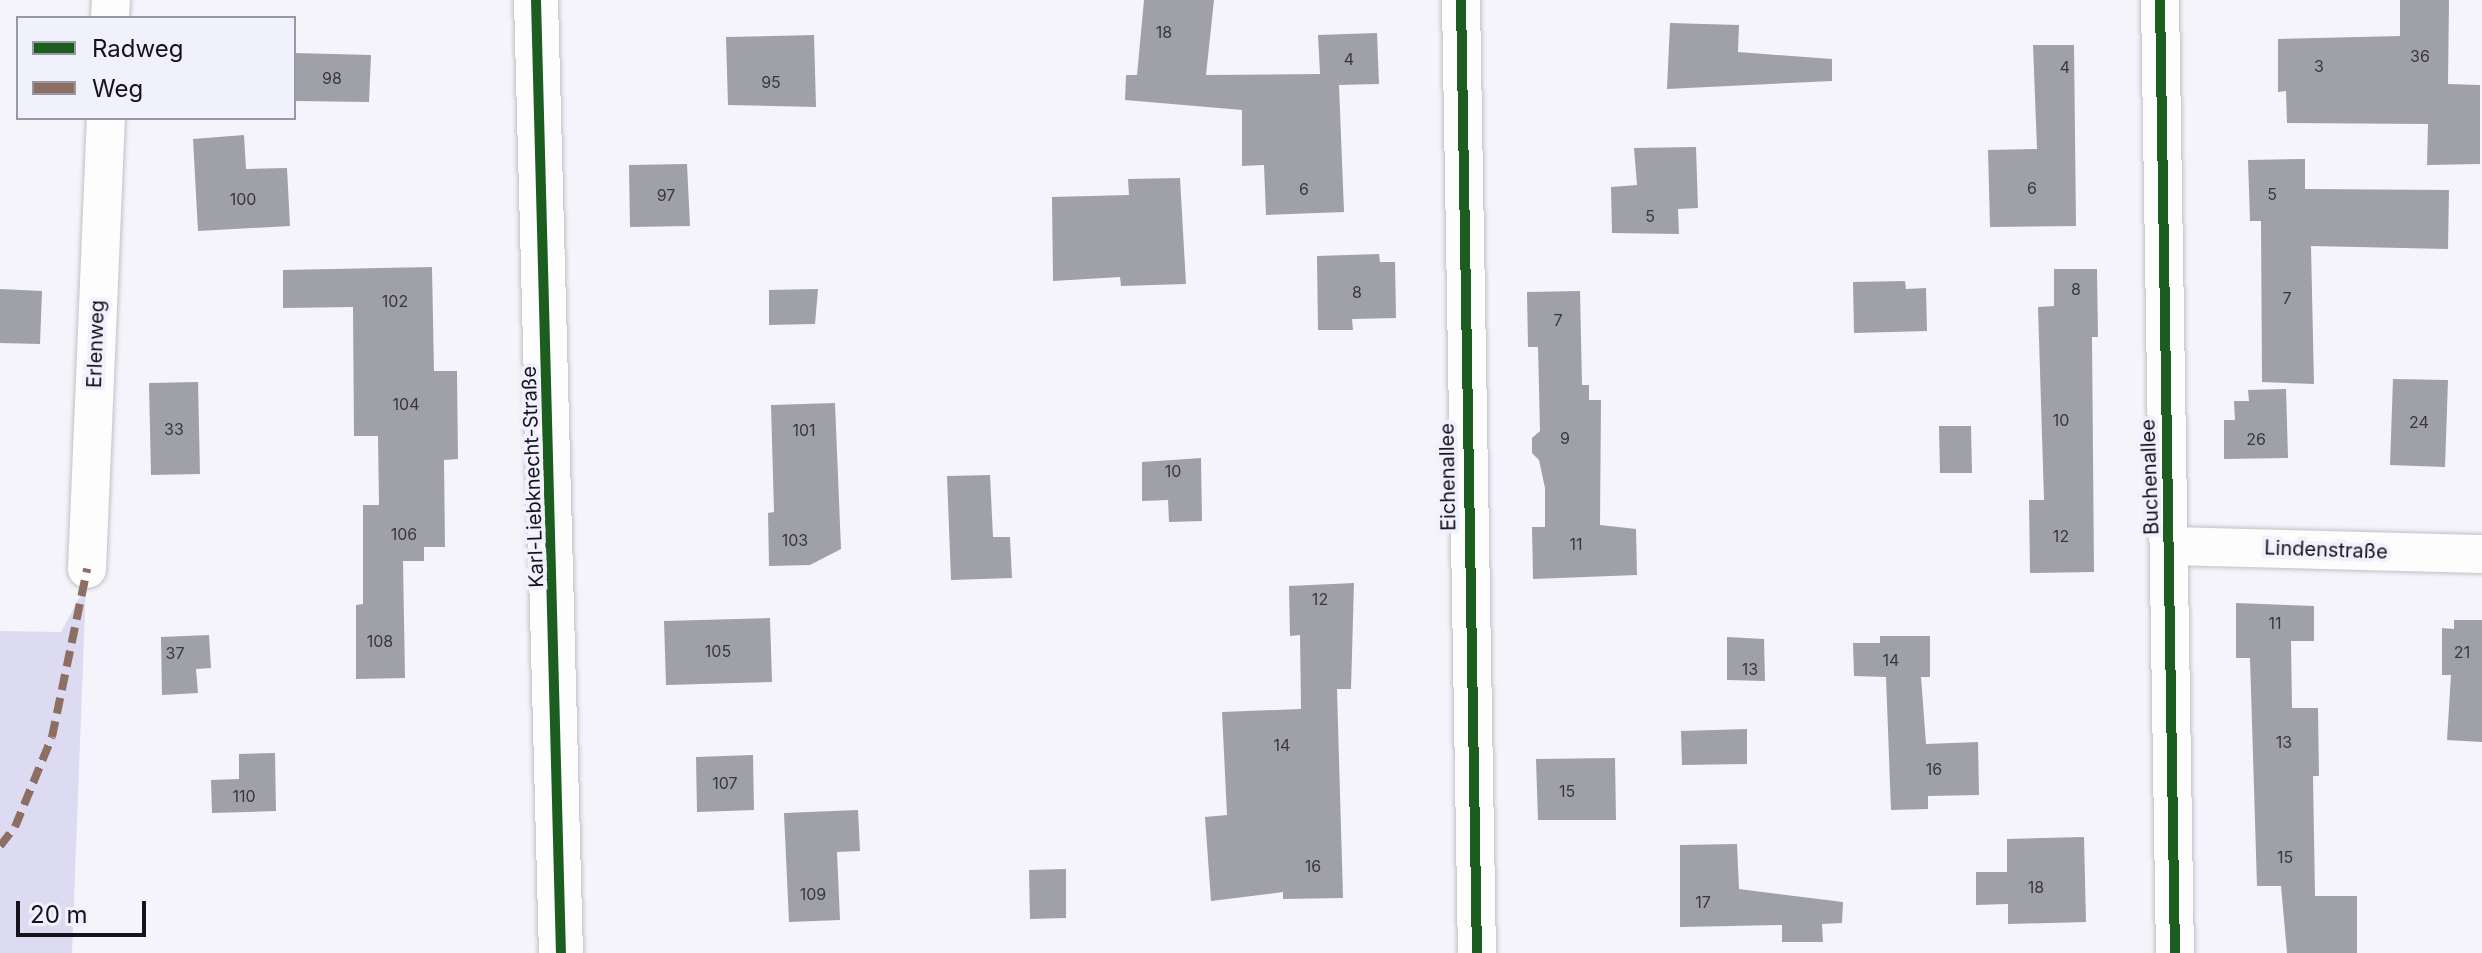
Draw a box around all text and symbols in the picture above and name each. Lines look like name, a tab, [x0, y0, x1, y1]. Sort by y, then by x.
legend	[16, 16, 296, 120]
house number: 18	[1156, 22, 1172, 42]
text: Radweg	[92, 34, 183, 63]
house number: 36	[2410, 46, 2430, 66]
house number: 4	[1344, 49, 1354, 69]
house number: 3	[2314, 56, 2324, 76]
house number: 4	[2060, 57, 2070, 77]
house number: 98	[322, 68, 342, 88]
house number: 95	[761, 72, 781, 92]
text: Weg	[92, 74, 143, 103]
house number: 6	[2027, 178, 2037, 198]
house number: 6	[1299, 179, 1309, 199]
house number: 5	[2267, 184, 2277, 204]
house number: 97	[657, 185, 675, 205]
house number: 100	[230, 189, 256, 209]
house number: 5	[1645, 206, 1655, 226]
house number: 8	[2071, 279, 2081, 299]
house number: 8	[1352, 282, 1362, 302]
house number: 7	[2282, 288, 2292, 308]
house number: 102	[382, 291, 408, 311]
street label: Erlenweg	[82, 300, 110, 388]
house number: 7	[1553, 310, 1563, 330]
street label: Karl-Liebknecht-Straße	[517, 366, 549, 588]
house number: 104	[393, 394, 419, 414]
house number: 10	[2053, 410, 2069, 430]
house number: 24	[2409, 412, 2429, 432]
house number: 33	[164, 419, 184, 439]
street label: Buchenallee	[2136, 419, 2164, 535]
house number: 101	[792, 420, 816, 440]
street label: Eichenallee	[1435, 423, 1461, 531]
house number: 9	[1560, 428, 1570, 448]
house number: 26	[2246, 429, 2266, 449]
house number: 10	[1165, 461, 1181, 481]
house number: 106	[391, 524, 417, 544]
house number: 12	[2053, 526, 2069, 546]
house number: 103	[782, 530, 808, 550]
house number: 11	[1569, 534, 1583, 554]
street label: Lindenstraße	[2264, 536, 2388, 564]
house number: 12	[1312, 589, 1328, 609]
house number: 11	[2268, 613, 2282, 633]
house number: 108	[367, 631, 393, 651]
house number: 105	[705, 641, 731, 661]
house number: 21	[2454, 642, 2470, 662]
house number: 37	[166, 643, 184, 663]
house number: 14	[1883, 650, 1899, 670]
house number: 13	[1742, 659, 1758, 679]
house number: 13	[2276, 732, 2292, 752]
house number: 14	[1274, 735, 1290, 755]
house number: 16	[1926, 759, 1942, 779]
house number: 107	[712, 773, 738, 793]
house number: 15	[1559, 781, 1575, 801]
house number: 110	[232, 786, 256, 806]
house number: 15	[2277, 847, 2293, 867]
house number: 16	[1305, 856, 1321, 876]
house number: 18	[2028, 877, 2044, 897]
house number: 109	[800, 884, 826, 904]
scale bar	[20, 885, 150, 935]
house number: 17	[1695, 892, 1711, 912]
text: 20 m	[30, 900, 88, 929]

